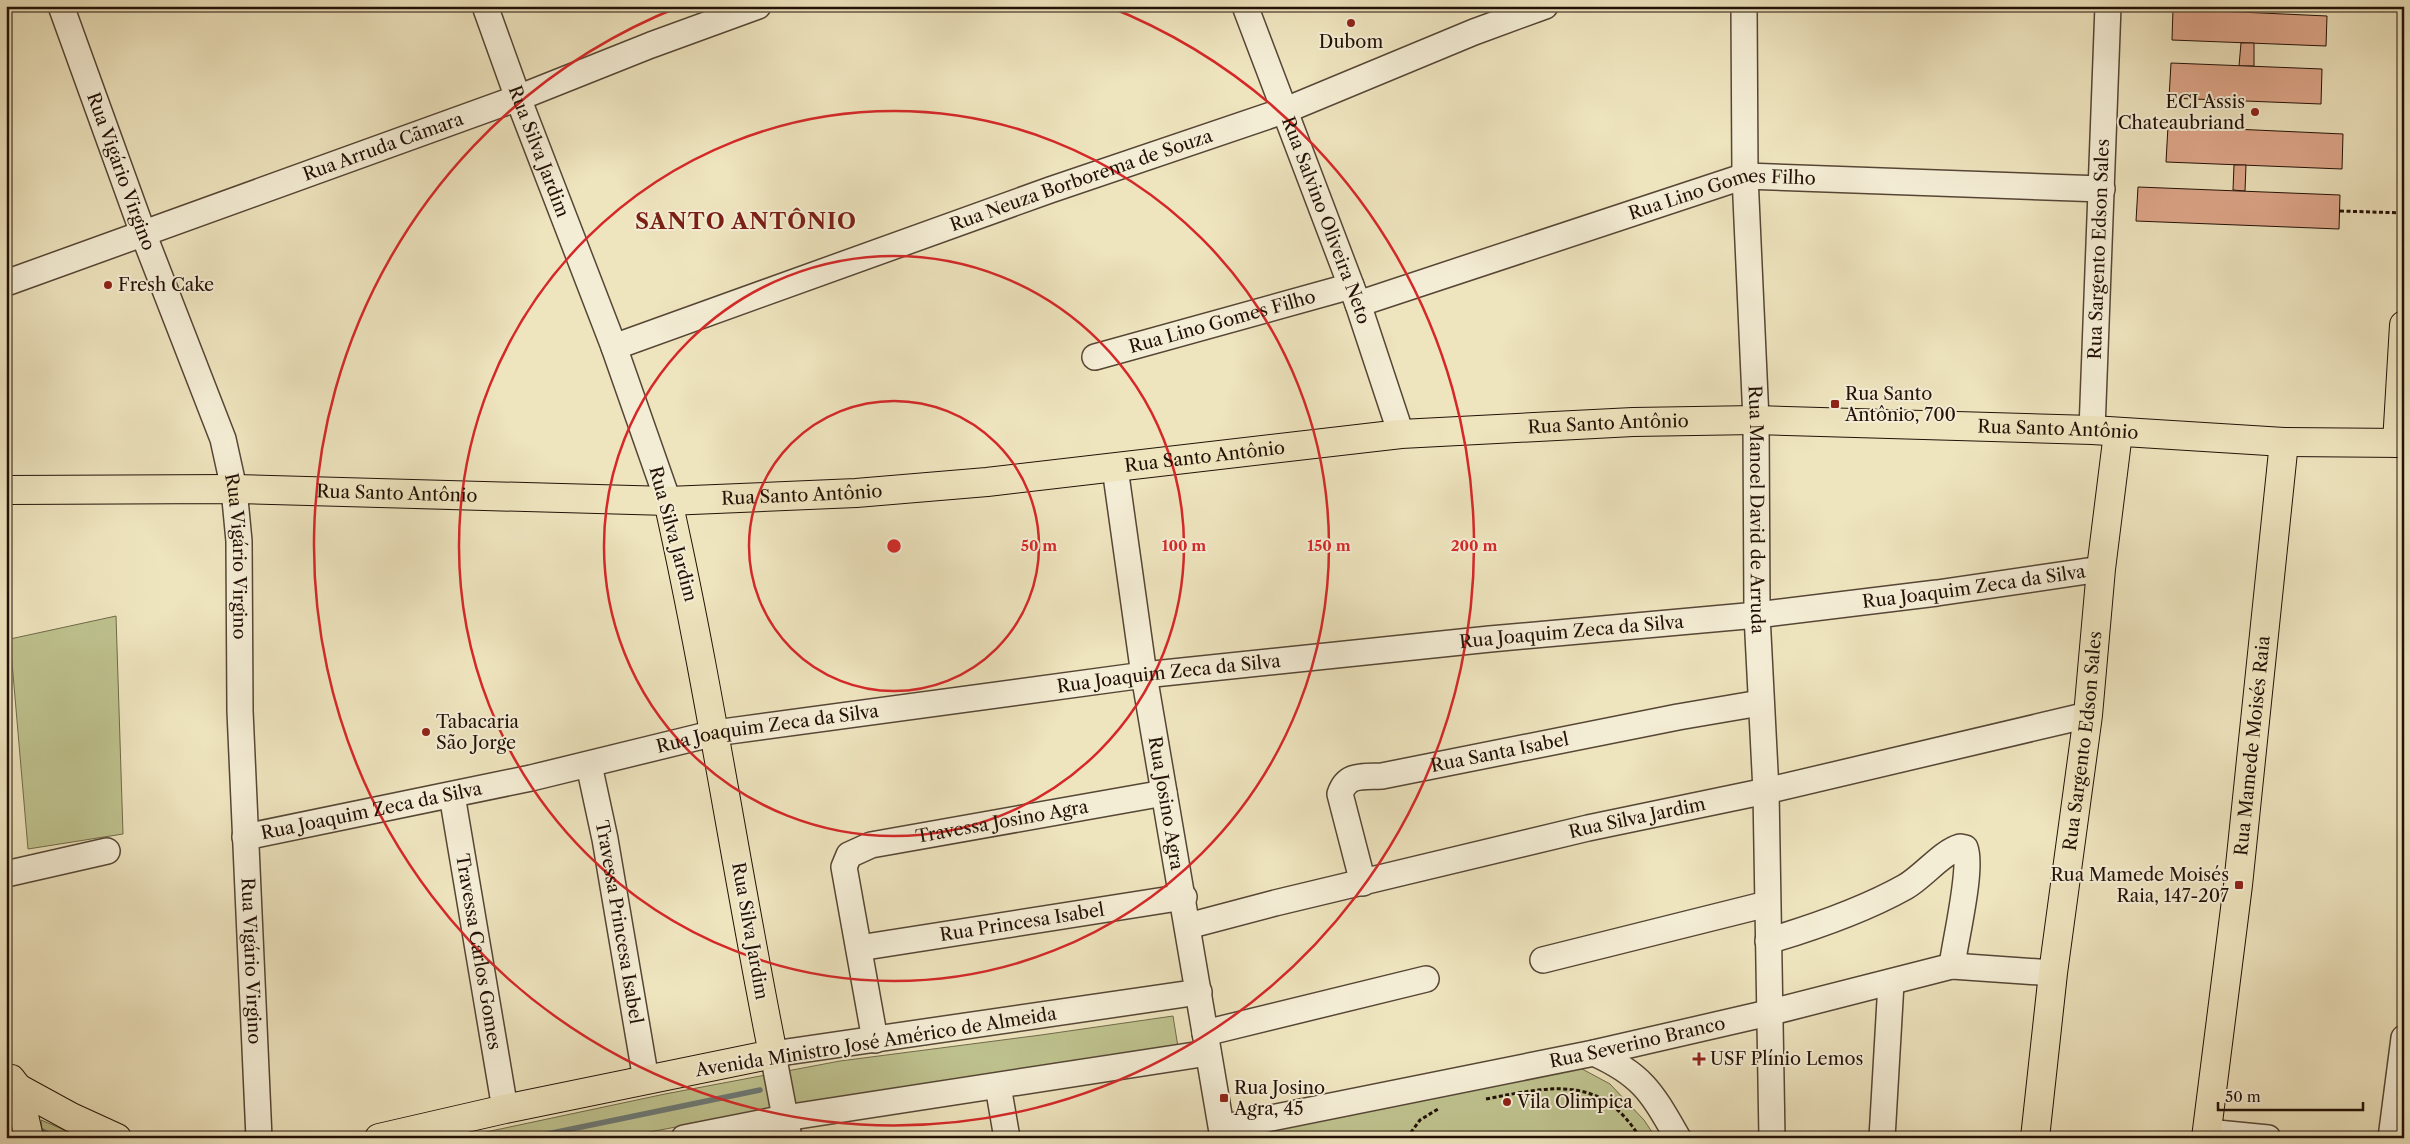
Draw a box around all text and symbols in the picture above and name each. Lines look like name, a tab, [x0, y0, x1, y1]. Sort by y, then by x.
marker: Dubom	[1345, 17, 1357, 29]
place label: Dubom	[1319, 31, 1383, 53]
street label: Rua Silva Jardim	[503, 83, 574, 221]
street label: Rua Vigário Virgino	[82, 89, 160, 254]
place label: ECI Assis Chateaubriand	[2118, 91, 2245, 134]
marker: ECI Assis Chateaubriand	[2249, 106, 2261, 118]
street label: Rua Arruda Cãmara	[300, 108, 467, 186]
street label: Rua Salvino Oliveira Neto	[1277, 113, 1375, 327]
street label: Rua Neuza Borborema de Souza	[947, 125, 1216, 236]
street label: Rua Sargento Edson Sales	[2084, 138, 2114, 360]
street label: Rua Lino Gomes Filho	[1626, 164, 1816, 225]
district label: SANTO ANTÔNIO	[635, 207, 857, 235]
place label: Fresh Cake	[118, 274, 214, 296]
marker: Fresh Cake	[102, 279, 114, 291]
street label: Rua Lino Gomes Filho	[1126, 285, 1318, 358]
place label: Rua Santo Antônio, 700	[1844, 383, 1956, 426]
street label: Rua Manoel David de Arruda	[1743, 385, 1769, 635]
marker: Rua Santo Antônio, 700	[1829, 398, 1841, 410]
street label: Rua Santo Antônio	[1527, 410, 1689, 438]
street label: Rua Santo Antônio	[1977, 416, 2139, 444]
street label: Rua Santo Antônio	[1123, 437, 1286, 477]
street label: Rua Silva Jardim	[644, 464, 702, 604]
street label: Rua Vigário Virgino	[220, 471, 251, 640]
street label: Rua Santo Antônio	[316, 480, 478, 507]
street label: Rua Santo Antônio	[721, 480, 883, 510]
text: 50 m	[1021, 536, 1057, 555]
text: 100 m	[1162, 536, 1206, 555]
text: 150 m	[1307, 536, 1351, 555]
text: 200 m	[1451, 536, 1497, 555]
centre of rings	[885, 537, 903, 555]
street label: Rua Joaquim Zeca da Silva	[1861, 560, 2087, 613]
street label: Rua Joaquim Zeca da Silva	[1458, 611, 1685, 653]
street label: Rua Sargento Edson Sales	[2059, 630, 2106, 852]
street label: Rua Mamede Moisés Raia	[2230, 634, 2275, 857]
street label: Rua Joaquim Zeca da Silva	[1055, 650, 1282, 698]
street label: Rua Joaquim Zeca da Silva	[654, 700, 881, 758]
place label: Tabacaria São Jorge	[436, 711, 520, 754]
marker: Tabacaria São Jorge	[420, 726, 432, 738]
street label: Rua Santa Isabel	[1429, 728, 1571, 777]
street label: Rua Josino Agra	[1144, 735, 1188, 872]
street label: Rua Joaquim Zeca da Silva	[259, 777, 484, 844]
street label: Rua Silva Jardim	[1566, 793, 1708, 843]
street label: Travessa Josino Agra	[914, 796, 1090, 848]
street label: Travessa Princesa Isabel	[590, 818, 647, 1026]
street label: Travessa Carlos Gomes	[451, 852, 506, 1051]
street label: Rua Silva Jardim	[727, 861, 773, 1002]
place label: Rua Mamede Moisés Raia, 147-207	[2050, 864, 2229, 907]
street label: Rua Vigário Virgino	[236, 877, 266, 1045]
marker: Rua Mamede Moisés Raia, 147-207	[2233, 879, 2245, 891]
street label: Rua Princesa Isabel	[938, 899, 1106, 946]
street label: Avenida Ministro José Américo de Almeida	[693, 1002, 1059, 1082]
street label: Rua Severino Branco	[1547, 1012, 1727, 1073]
place label: USF Plínio Lemos	[1710, 1048, 1863, 1070]
marker: USF Plínio Lemos	[1692, 1052, 1706, 1066]
place label: Rua Josino Agra, 45	[1233, 1077, 1325, 1120]
scale bar	[2218, 1079, 2362, 1111]
text: 50 m	[2225, 1087, 2261, 1106]
place label: Vila Olimpica	[1516, 1091, 1633, 1113]
marker: Rua Josino Agra, 45	[1218, 1092, 1230, 1104]
marker: Vila Olimpica	[1501, 1096, 1513, 1108]

